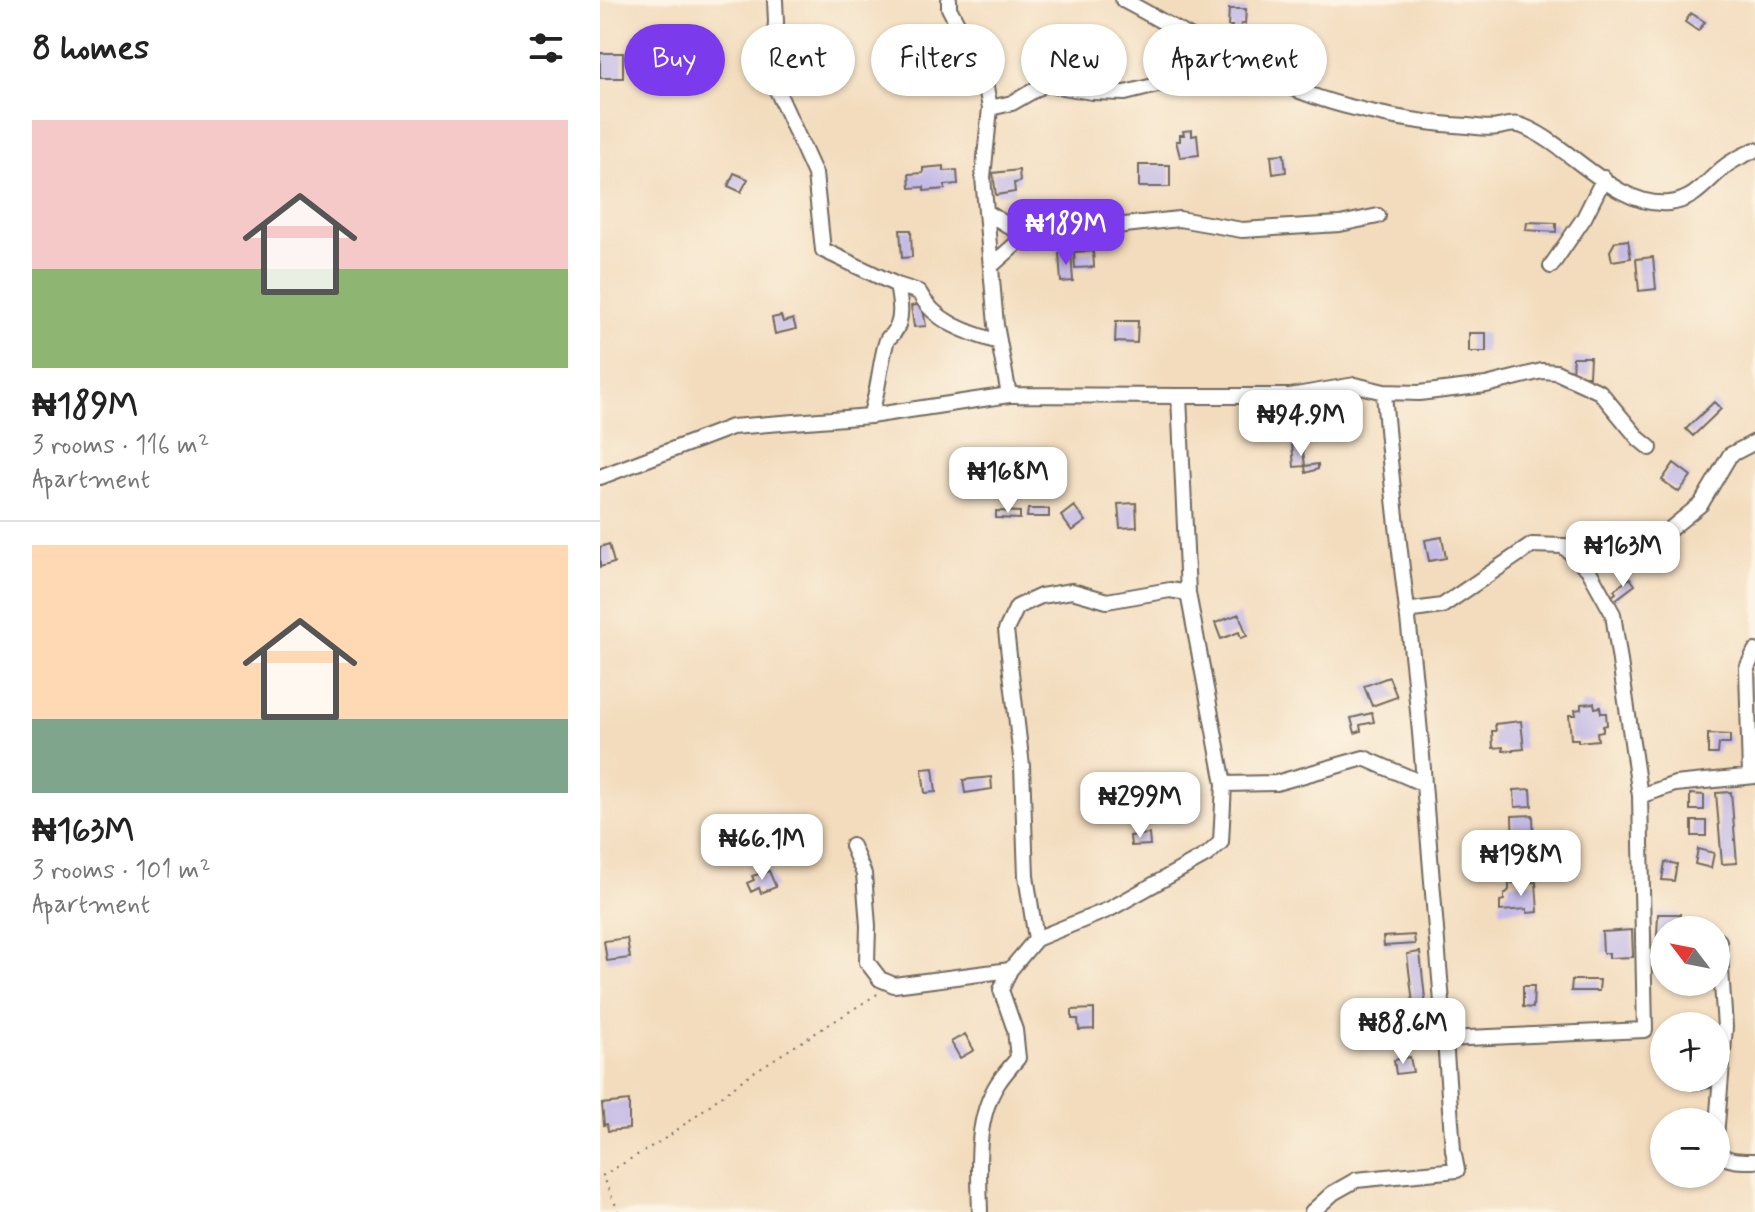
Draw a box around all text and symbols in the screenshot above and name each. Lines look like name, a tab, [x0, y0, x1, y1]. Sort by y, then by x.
chip: Buy	[624, 24, 725, 96]
chip: Rent	[741, 24, 855, 96]
chip: Filters	[871, 24, 1005, 96]
chip: New	[1021, 24, 1127, 96]
chip: Apartment	[1143, 24, 1327, 96]
text: 8 homes	[32, 26, 149, 71]
icon: filters	[524, 26, 568, 70]
icon: home	[228, 172, 372, 316]
pin: ₦189M	[1010, 199, 1122, 267]
text: ₦189M	[1025, 208, 1107, 242]
text: ₦189M	[32, 384, 138, 429]
pin: ₦94.9M	[1236, 390, 1366, 458]
text: ₦94.9M	[1257, 399, 1345, 433]
text: 3 rooms · 116 m²	[32, 429, 209, 463]
pin: ₦168M	[952, 447, 1064, 515]
text: ₦168M	[967, 456, 1049, 490]
text: Apartment	[32, 463, 150, 497]
pin: ₦163M	[1567, 521, 1679, 589]
text: ₦163M	[1584, 530, 1662, 564]
icon: home	[228, 597, 372, 741]
pin: ₦299M	[1084, 772, 1196, 840]
text: ₦299M	[1098, 781, 1182, 815]
text: ₦163M	[32, 809, 134, 854]
pin: ₦66.1M	[697, 814, 827, 882]
text: ₦66.1M	[719, 823, 805, 857]
pin: ₦198M	[1465, 830, 1577, 898]
text: ₦198M	[1480, 839, 1562, 873]
text: 3 rooms · 101 m²	[32, 854, 211, 888]
text: Apartment	[32, 888, 150, 922]
north arrow	[1650, 916, 1730, 996]
map controls	[1650, 916, 1730, 1188]
pin: ₦88.6M	[1338, 998, 1468, 1066]
text: ₦88.6M	[1358, 1007, 1448, 1041]
button: +	[1650, 1012, 1730, 1092]
button: −	[1650, 1108, 1730, 1188]

